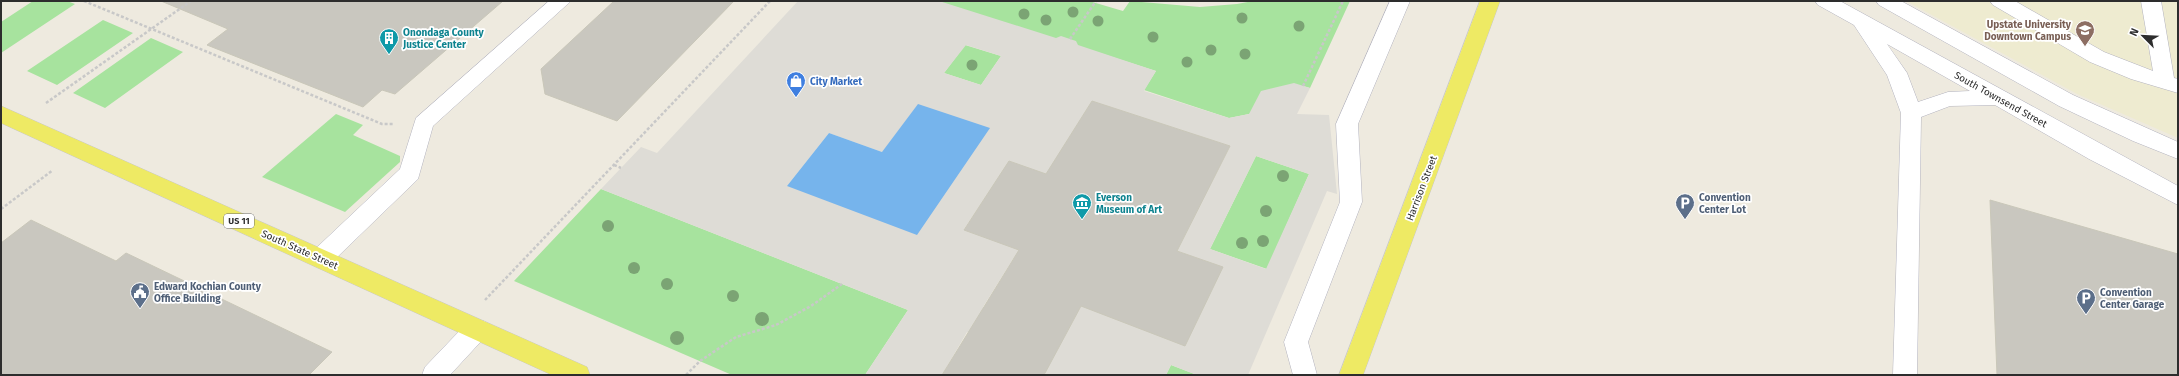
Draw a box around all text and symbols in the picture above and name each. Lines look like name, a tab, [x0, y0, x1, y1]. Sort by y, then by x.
north arrow	[2123, 16, 2163, 56]
place label: Upstate University Downtown Campus	[1984, 19, 2072, 43]
school or university icon: Upstate University Downtown Campus	[2074, 19, 2096, 47]
text: N	[2127, 26, 2142, 38]
building icon: Onondaga County Justice Center	[378, 27, 400, 55]
place label: Onondaga County Justice Center	[402, 27, 484, 51]
street label: South Townsend Street	[1952, 69, 2049, 131]
shop icon: City Market	[785, 70, 807, 98]
place label: City Market	[810, 76, 862, 88]
street label: Harrison Street	[1404, 154, 1440, 223]
museum icon: Everson Museum of Art	[1071, 192, 1093, 220]
place label: Everson Museum of Art	[1096, 192, 1162, 216]
parking icon: Convention Center Lot	[1674, 192, 1696, 220]
place label: Convention Center Lot	[1699, 192, 1751, 216]
road number: US 11	[224, 214, 254, 228]
street label: South State Street	[260, 228, 340, 272]
public building icon: Edward Kochian County Office Building	[129, 281, 151, 309]
place label: Edward Kochian County Office Building	[154, 281, 262, 305]
parking icon: Convention Center Garage	[2075, 287, 2097, 315]
place label: Convention Center Garage	[2100, 287, 2165, 311]

